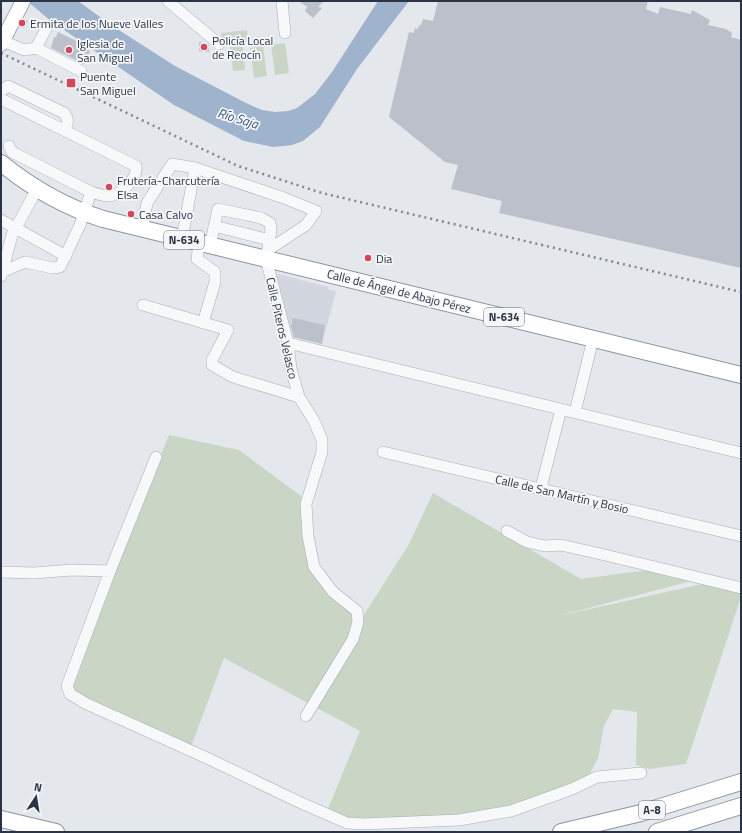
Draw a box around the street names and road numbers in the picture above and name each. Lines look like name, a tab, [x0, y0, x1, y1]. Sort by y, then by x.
road number: N-634	[164, 231, 204, 249]
street label: Calle de Ángel de Abajo Pérez	[325, 264, 473, 318]
street label: Calle Piteros Velasco	[261, 275, 303, 381]
road number: N-634	[484, 308, 524, 326]
street label: Calle de San Martín y Bosio	[493, 469, 631, 519]
road number: A-8	[639, 801, 665, 819]

